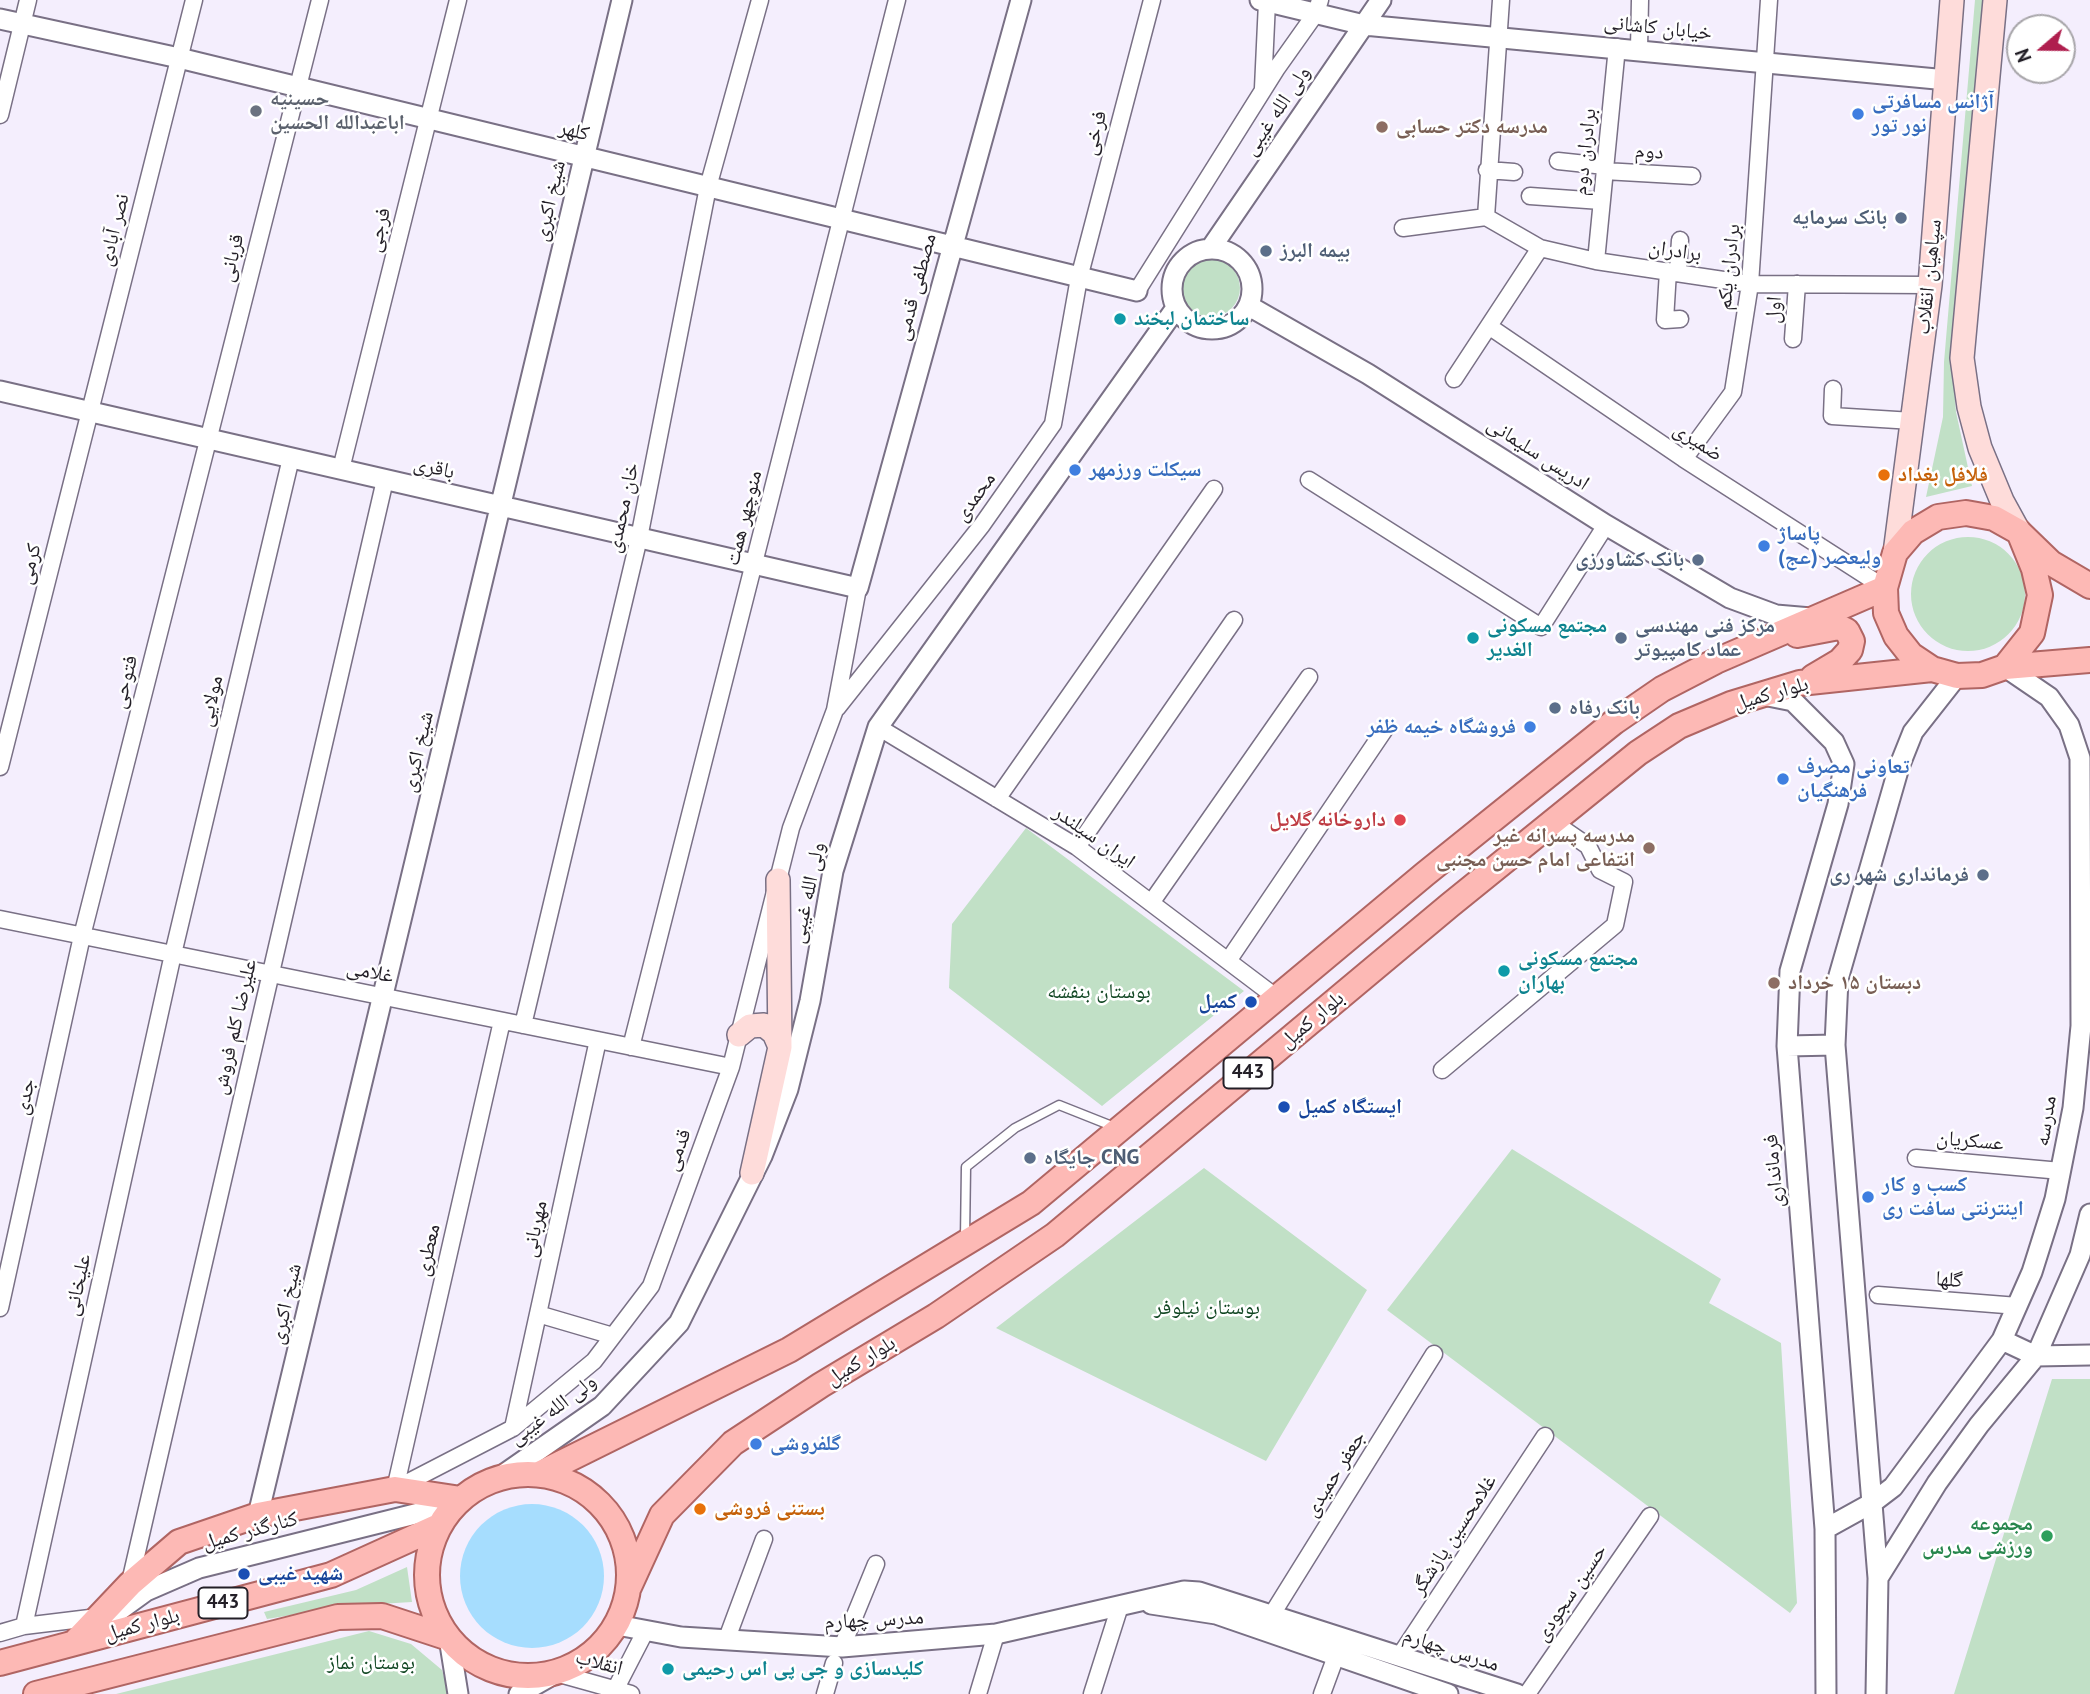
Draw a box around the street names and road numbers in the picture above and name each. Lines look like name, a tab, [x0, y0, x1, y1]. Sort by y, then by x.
street label: خیابان کاشانی	[1603, 10, 1713, 46]
street label: ولی الله غیبی	[1238, 61, 1316, 161]
street label: برادران دوم	[1568, 107, 1602, 197]
street label: فرخی	[1077, 108, 1113, 158]
street label: کلهر	[556, 115, 592, 147]
street label: دوم	[1634, 139, 1664, 165]
street label: شیخ اکبری	[528, 158, 572, 244]
street label: نصر آبادی	[93, 191, 135, 269]
street label: فرجی	[361, 205, 397, 255]
street label: سپاهیان انقلاب	[1910, 218, 1948, 336]
street label: برادران یکم	[1712, 222, 1746, 312]
street label: قربانی	[214, 231, 250, 285]
street label: مصطفی قدمی	[890, 231, 942, 343]
street label: برادران	[1647, 235, 1703, 267]
street label: اول	[1760, 295, 1788, 325]
street label: ادریس سلیمانی	[1482, 412, 1594, 496]
street label: ضمیری	[1668, 417, 1728, 467]
street label: باقری	[411, 451, 457, 485]
street label: خان محمدی	[601, 461, 645, 555]
street label: محمدی	[949, 467, 1001, 527]
street label: منوچهر همت	[720, 468, 768, 568]
street label: کرمی	[13, 541, 47, 587]
street label: فتوحی	[106, 653, 144, 711]
street label: بلوار کمیل	[1731, 671, 1811, 717]
street label: مولایی	[193, 673, 229, 729]
street label: شیخ اکبری	[396, 709, 440, 795]
street label: ایران سیلندر	[1048, 800, 1140, 874]
street label: ولی الله غیبی	[785, 840, 831, 946]
street label: غلامی	[344, 955, 396, 989]
street label: علیرضا کلم فروش	[207, 957, 263, 1097]
street label: بلوار کمیل	[1274, 986, 1350, 1054]
road number: 443	[1224, 1058, 1272, 1088]
street label: جدی	[9, 1077, 41, 1117]
street label: مدرسه	[2030, 1094, 2062, 1148]
street label: قدمی	[659, 1126, 697, 1174]
street label: عسکریان	[1935, 1126, 2005, 1156]
street label: فرمانداری	[1758, 1133, 1790, 1209]
street label: مهربانی	[517, 1198, 553, 1260]
street label: معطری	[410, 1221, 446, 1279]
street label: علیخانی	[59, 1252, 97, 1318]
street label: شیخ اکبری	[264, 1261, 308, 1347]
street label: گلها	[1934, 1266, 1964, 1294]
street label: بلوار کمیل	[822, 1330, 900, 1392]
street label: ولی الله غیبی	[504, 1369, 602, 1451]
street label: جعفر حمیدی	[1299, 1426, 1371, 1522]
street label: غلامحسین پازشگر	[1406, 1470, 1502, 1600]
street label: کنارگذر کمیل	[199, 1506, 301, 1556]
street label: حسین سجودی	[1529, 1540, 1613, 1646]
road number: 443	[198, 1588, 248, 1618]
street label: بلوار کمیل	[102, 1603, 182, 1647]
street label: مدرس چهارم	[824, 1605, 924, 1635]
street label: مدرس چهارم	[1400, 1623, 1502, 1677]
street label: انقلاب	[573, 1645, 625, 1681]

